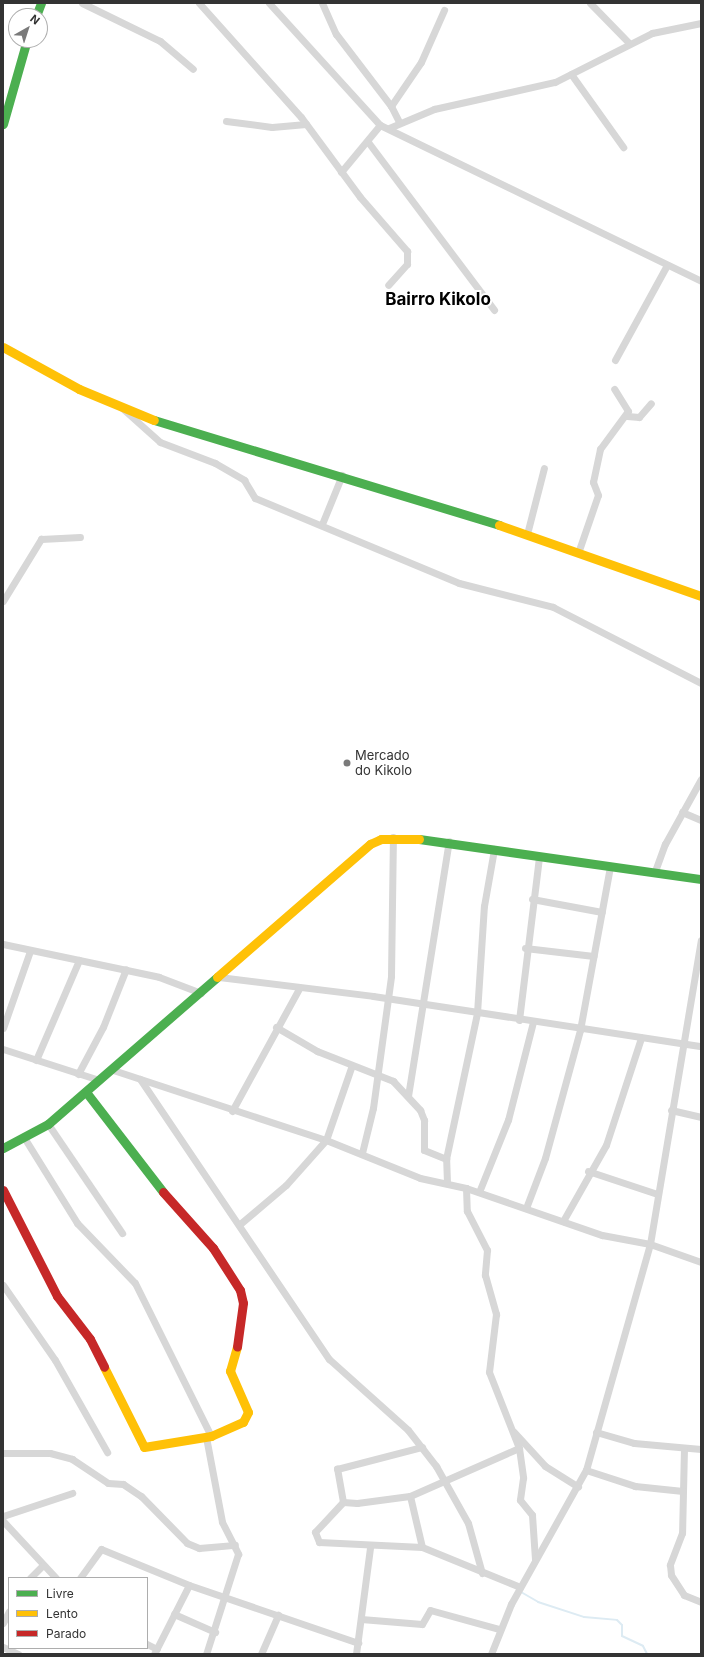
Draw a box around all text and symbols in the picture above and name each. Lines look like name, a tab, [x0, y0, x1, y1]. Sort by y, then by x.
north arrow	[8, 8, 48, 48]
text: N	[27, 11, 43, 28]
district label: Bairro Kikolo	[385, 290, 491, 310]
place label: Mercado do Kikolo	[355, 748, 412, 779]
marker: Mercado do Kikolo	[342, 758, 352, 768]
legend	[8, 1577, 148, 1649]
text: Livre	[46, 1586, 74, 1601]
text: Lento	[46, 1606, 78, 1621]
text: Parado	[46, 1626, 86, 1641]

